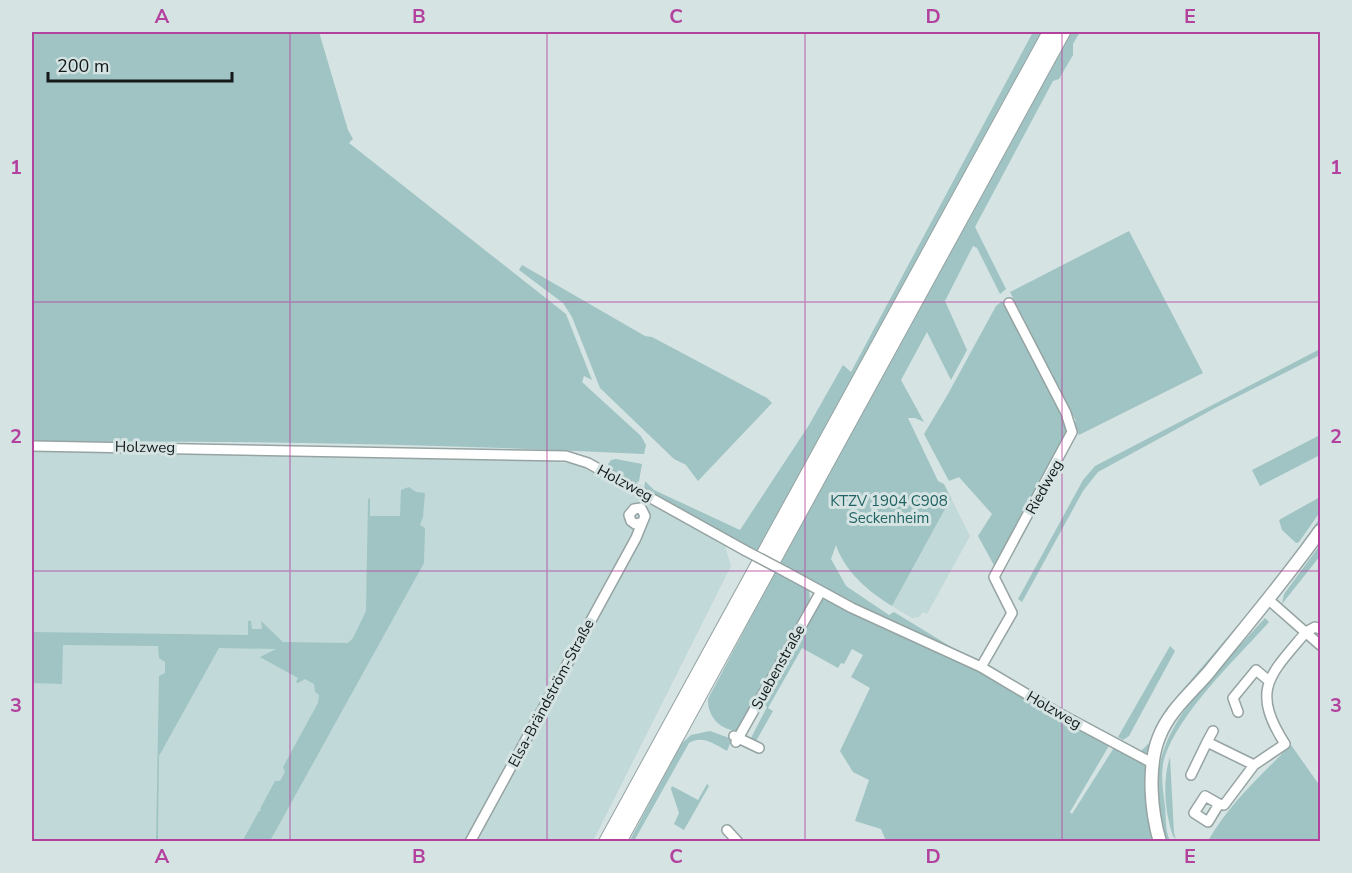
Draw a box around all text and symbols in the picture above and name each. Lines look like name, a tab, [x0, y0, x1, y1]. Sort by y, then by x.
text: A	[155, 3, 170, 30]
text: B	[412, 3, 426, 30]
text: C	[669, 3, 683, 30]
text: D	[925, 3, 941, 30]
text: E	[1184, 3, 1196, 30]
scale bar	[48, 45, 232, 83]
text: 200 m	[57, 54, 109, 78]
text: 1	[10, 154, 22, 181]
text: 1	[1330, 154, 1342, 181]
text: 2	[10, 423, 22, 450]
text: 2	[1330, 423, 1342, 450]
street label: Holzweg	[115, 436, 175, 458]
street label: Riedweg	[1021, 456, 1067, 518]
street label: Holzweg	[594, 460, 656, 506]
park label: KTZV 1904 C908 Seckenheim	[830, 491, 948, 528]
street label: Elsa-Brändström-Straße	[503, 615, 599, 771]
street label: Suebenstraße	[747, 621, 809, 713]
street label: Holzweg	[1023, 686, 1085, 734]
text: 3	[10, 692, 22, 719]
text: 3	[1330, 692, 1342, 719]
text: A	[155, 843, 170, 870]
text: B	[412, 843, 426, 870]
text: C	[669, 843, 683, 870]
text: D	[925, 843, 941, 870]
text: E	[1184, 843, 1196, 870]

